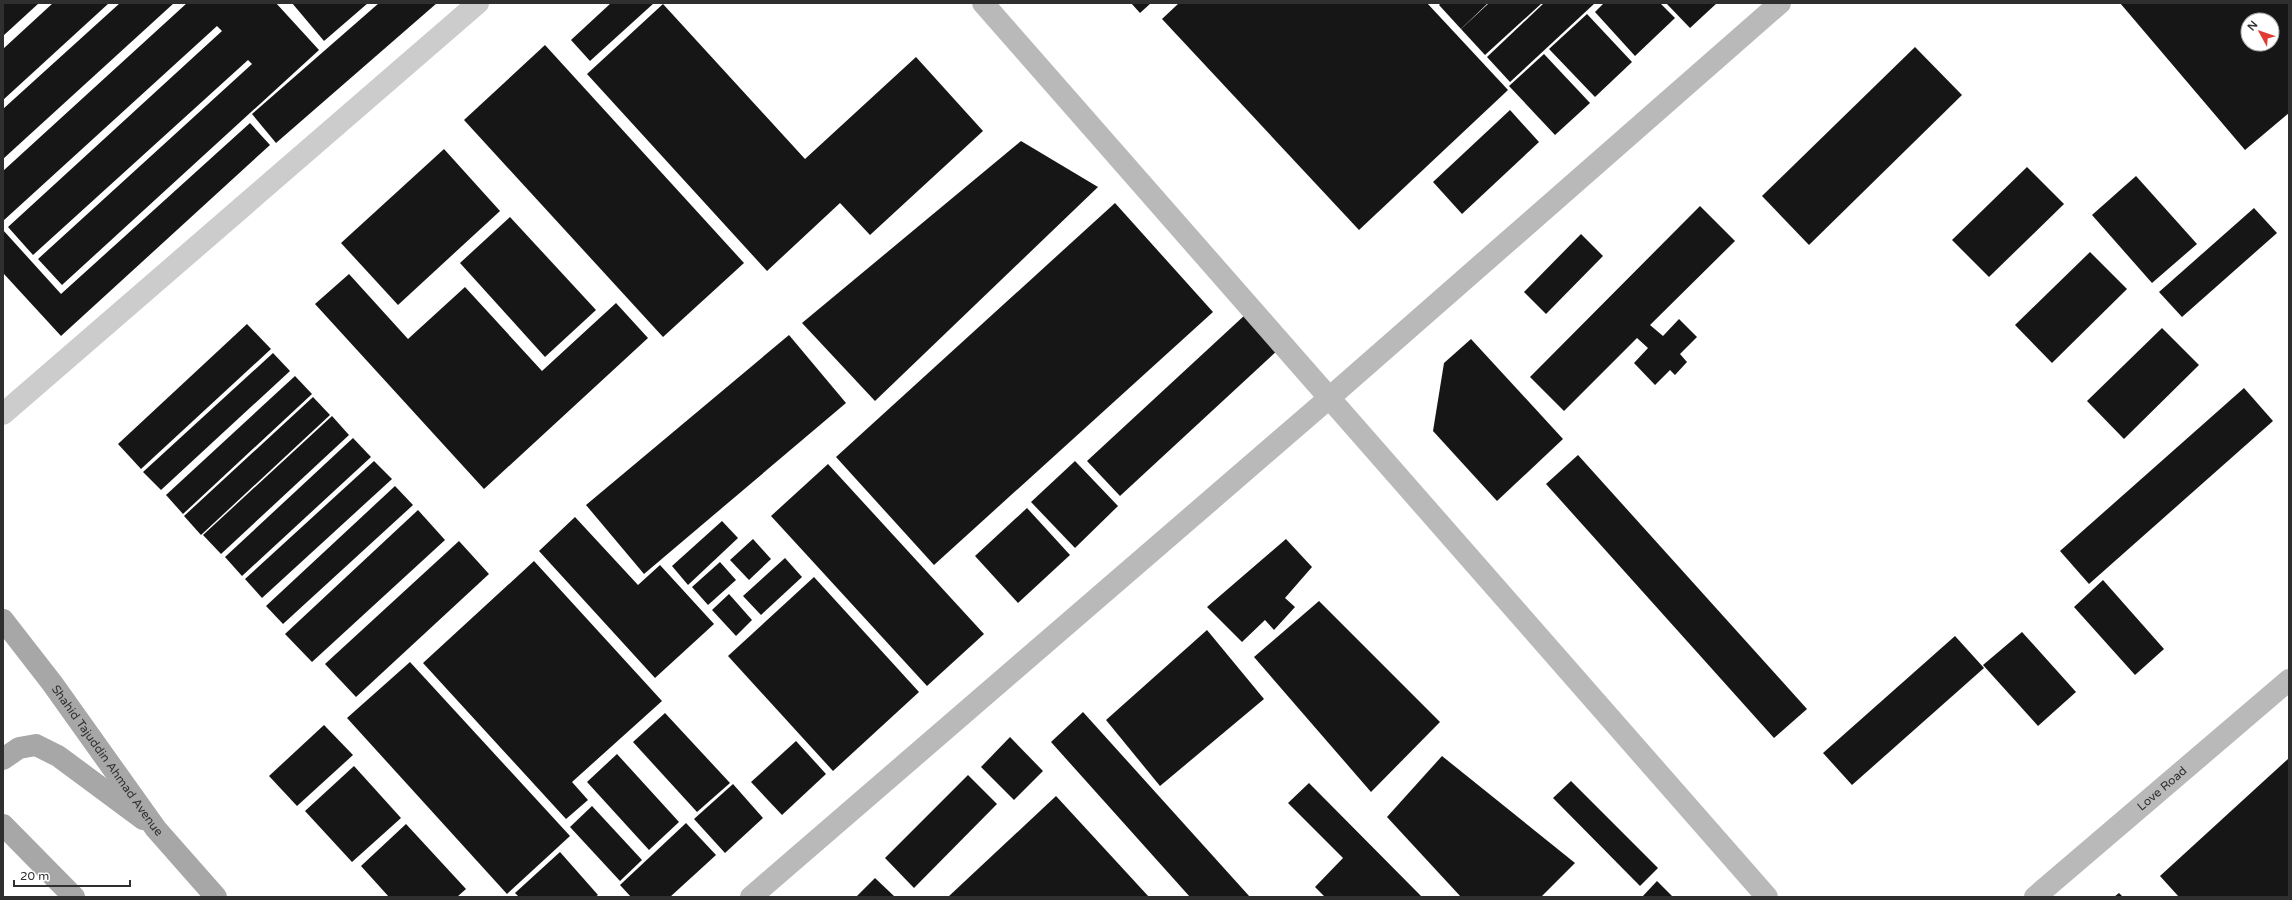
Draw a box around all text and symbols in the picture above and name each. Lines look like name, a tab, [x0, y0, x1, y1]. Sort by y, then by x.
north arrow	[2240, 12, 2280, 52]
text: N	[2245, 18, 2261, 33]
street label: Shahid Tajuddin Ahmad Avenue	[49, 682, 166, 839]
street label: Love Road	[2134, 764, 2190, 814]
scale bar	[14, 862, 130, 888]
text: 20 m	[20, 869, 49, 883]

